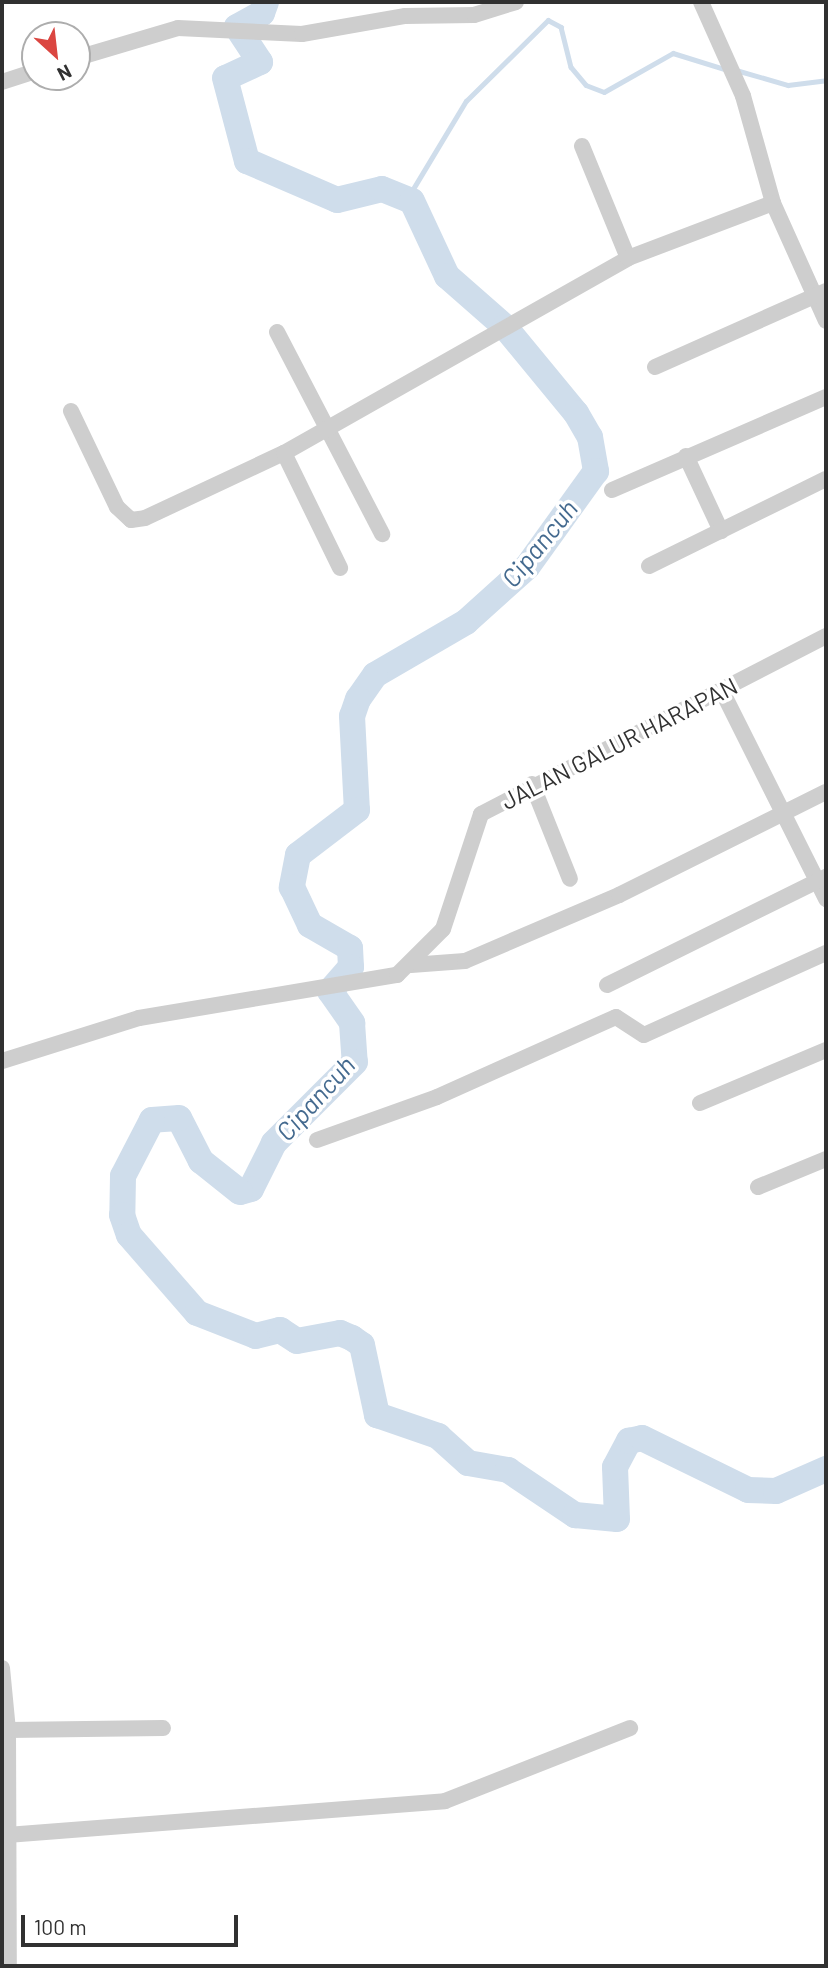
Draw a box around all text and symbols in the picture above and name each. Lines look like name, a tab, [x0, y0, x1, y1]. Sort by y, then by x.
north arrow	[21, 21, 91, 91]
text: N	[54, 60, 76, 86]
water label: Cipancuh	[494, 493, 584, 593]
street label: JALAN GALUR HARAPAN	[496, 671, 742, 815]
water label: Cipancuh	[269, 1049, 361, 1147]
scale bar	[24, 1902, 242, 1946]
text: 100 m	[34, 1914, 87, 1939]

